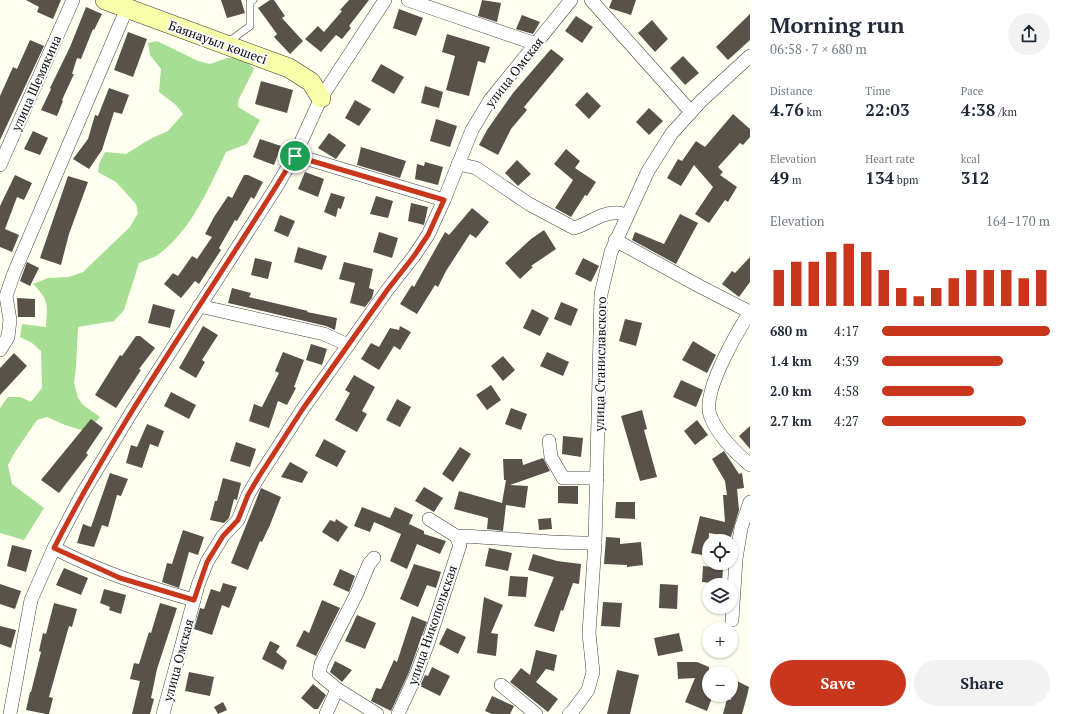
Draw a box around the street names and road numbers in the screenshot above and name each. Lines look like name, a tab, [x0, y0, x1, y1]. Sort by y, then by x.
street label: Баянауыл көшесі	[166, 16, 270, 68]
street label: улица Шемякина	[6, 32, 65, 135]
street label: улица Омская	[480, 33, 547, 112]
street label: улица Станиславского	[590, 296, 610, 433]
street label: улица Никопольская	[403, 563, 461, 688]
street label: улица Омская	[158, 617, 198, 704]

